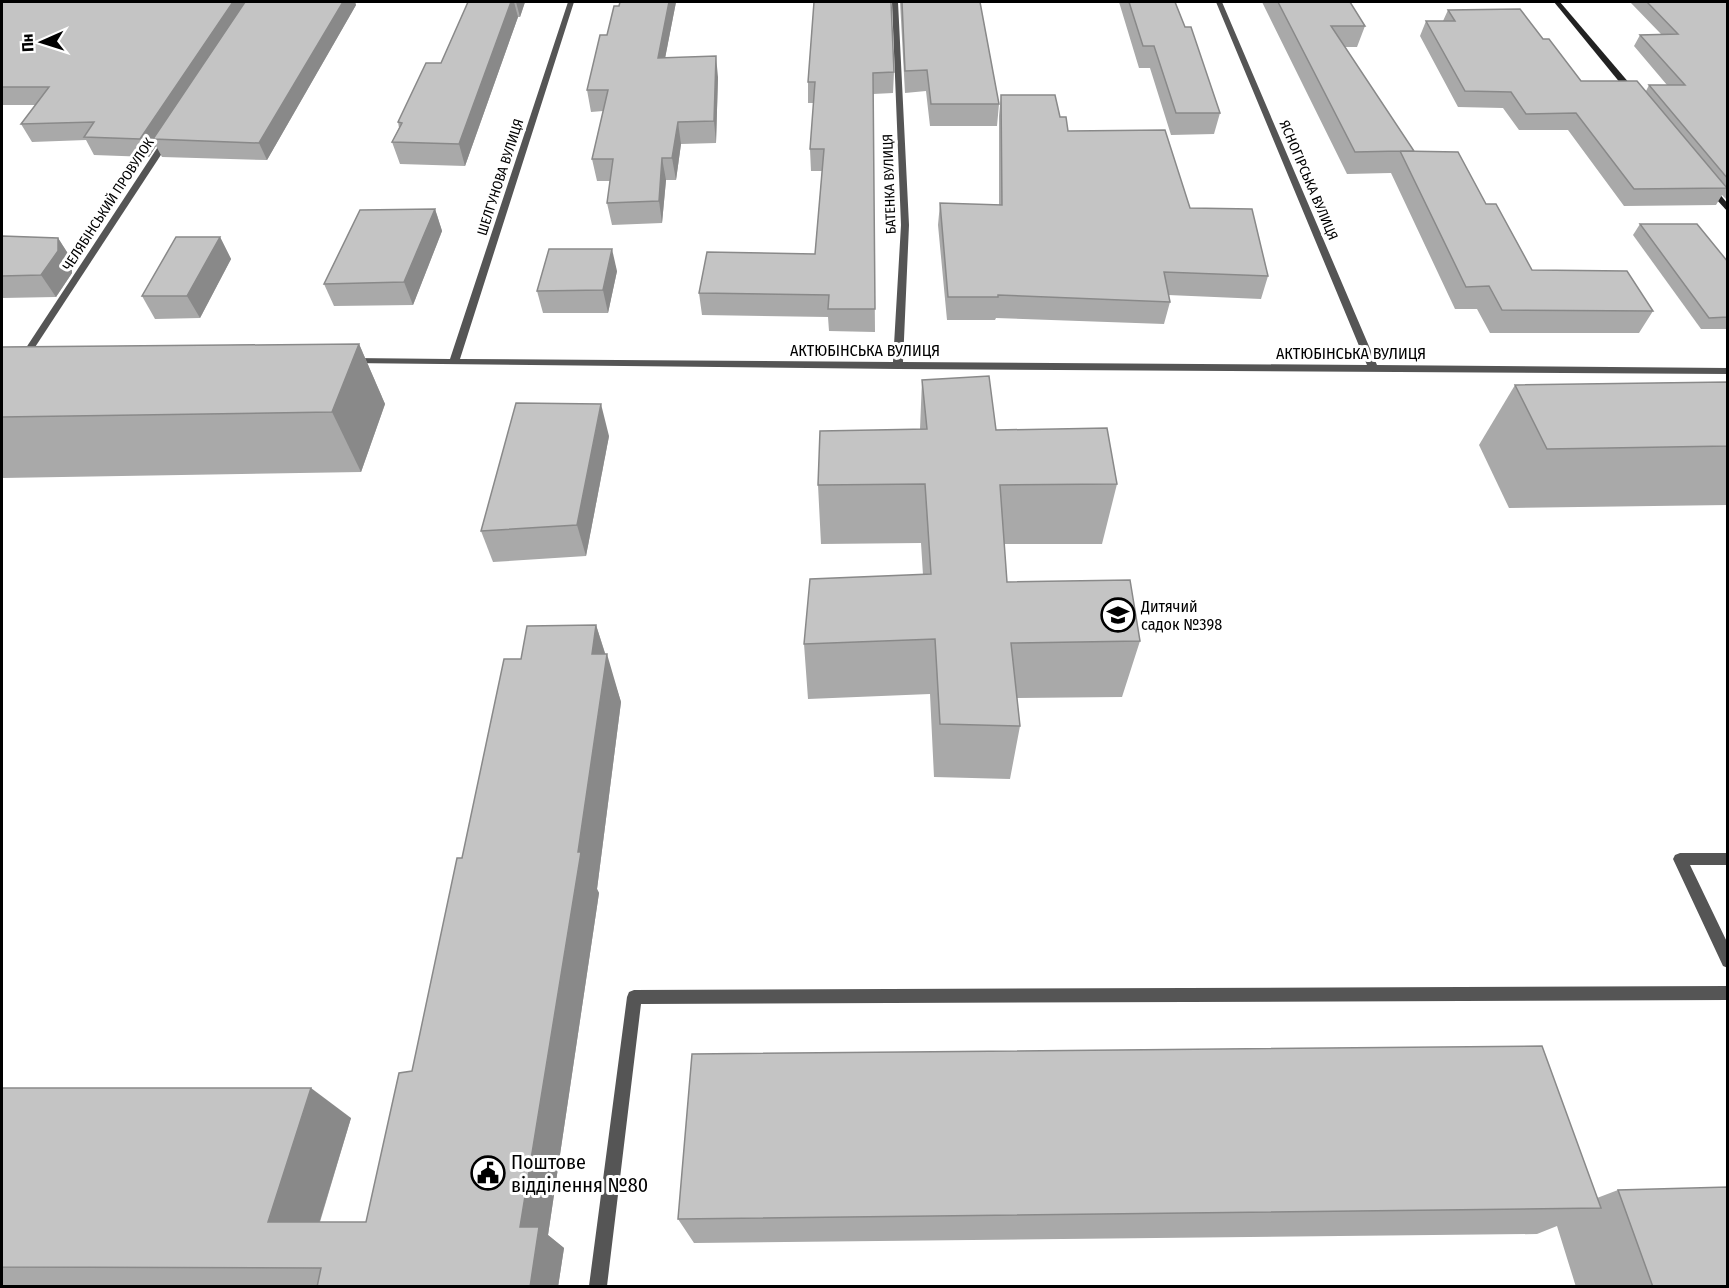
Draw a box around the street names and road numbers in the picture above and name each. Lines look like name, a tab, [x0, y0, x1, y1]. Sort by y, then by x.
street label: ШЕЛГУНОВА ВУЛИЦЯ	[474, 117, 527, 238]
street label: ЯСНОГІРСЬКА ВУЛИЦЯ	[1276, 118, 1342, 243]
street label: ЧЕЛЯБІНСЬКИЙ ПРОВУЛОК	[59, 134, 158, 274]
street label: БАТЕНКА ВУЛИЦЯ	[879, 134, 900, 234]
street label: АКТЮБІНСЬКА ВУЛИЦЯ	[790, 341, 940, 360]
street label: АКТЮБІНСЬКА ВУЛИЦЯ	[1276, 344, 1426, 363]

